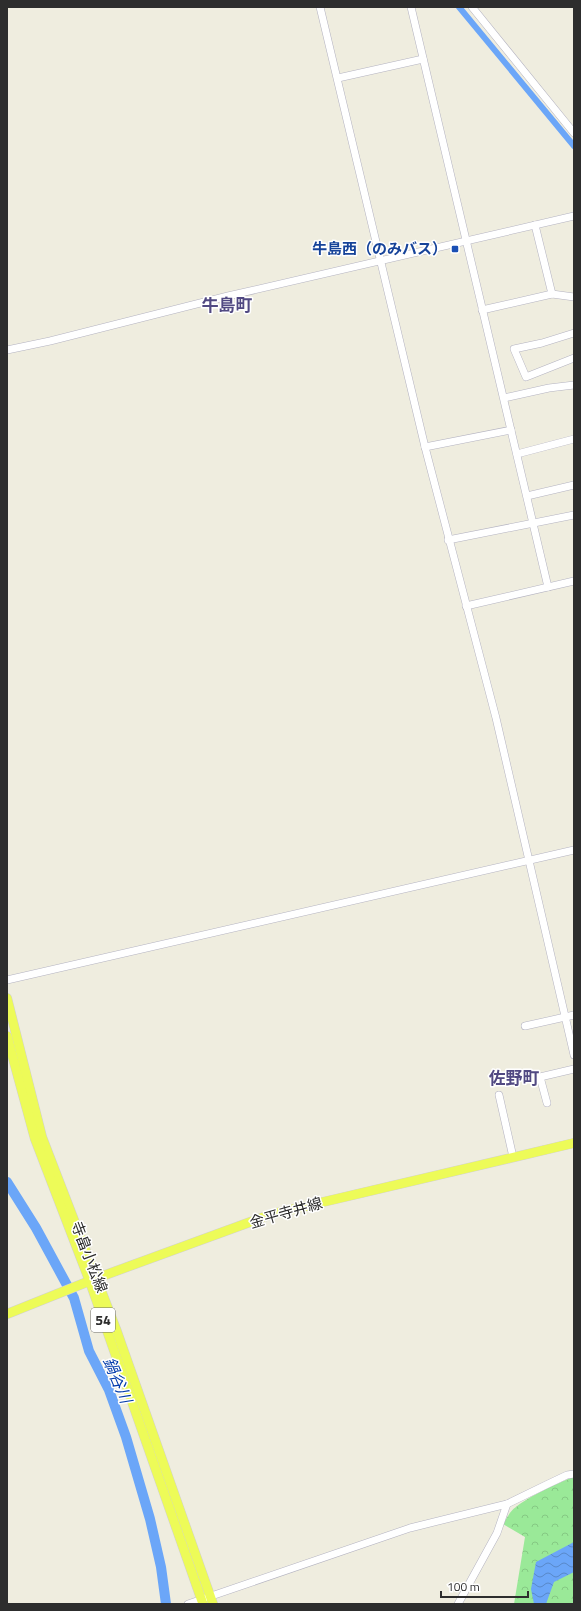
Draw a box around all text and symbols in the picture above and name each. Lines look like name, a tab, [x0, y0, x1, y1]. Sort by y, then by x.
place label: 牛島西（のみバス）	[312, 237, 447, 260]
marker: 牛島西（のみバス）	[450, 244, 460, 254]
district label: 牛島町	[202, 292, 253, 318]
district label: 佐野町	[489, 1065, 540, 1091]
street label: 金平寺井線	[247, 1191, 325, 1234]
street label: 寺畠小松線	[65, 1218, 114, 1296]
road number: 54	[91, 1308, 115, 1332]
water label: 鍋谷川	[98, 1353, 139, 1409]
scale bar	[441, 1573, 528, 1599]
text: 100 m	[447, 1577, 480, 1596]

